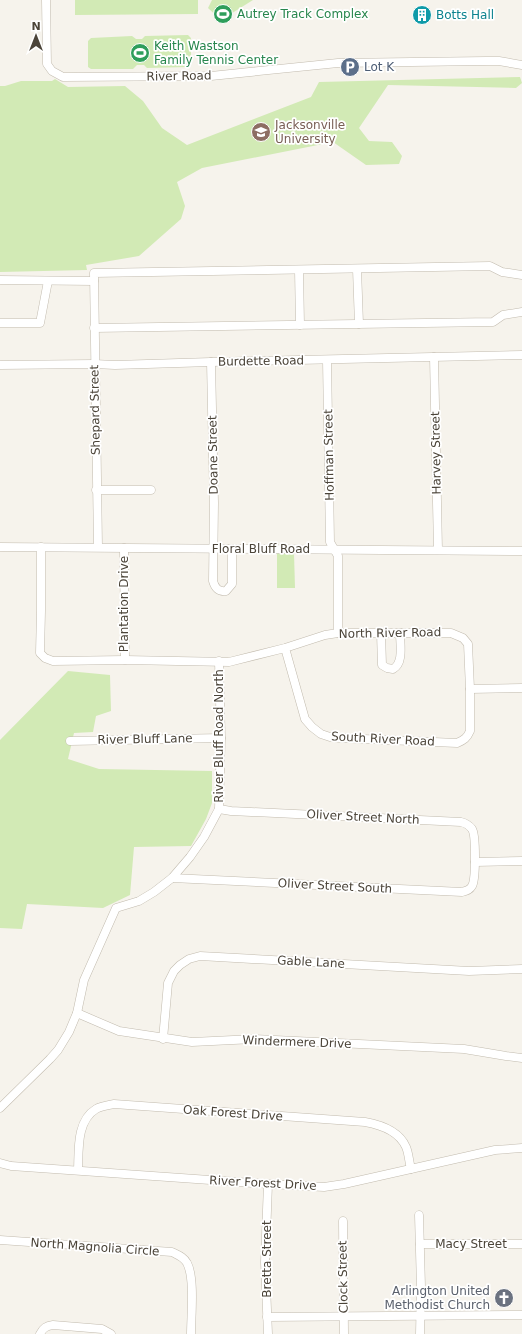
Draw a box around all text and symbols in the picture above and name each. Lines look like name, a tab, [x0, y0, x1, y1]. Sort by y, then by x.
sports icon: Autrey Track Complex	[212, 3, 234, 25]
building icon: Botts Hall	[411, 4, 433, 26]
place label: Autrey Track Complex	[237, 7, 368, 21]
place label: Botts Hall	[436, 8, 494, 22]
north arrow	[16, 16, 56, 56]
text: N	[31, 20, 41, 33]
place label: Keith Wastson Family Tennis Center	[154, 39, 278, 67]
sports icon: Keith Wastson Family Tennis Center	[129, 42, 151, 64]
parking icon: Lot K	[339, 56, 361, 78]
place label: Lot K	[364, 60, 395, 74]
street label: River Road	[146, 68, 212, 84]
place label: Jacksonville University	[274, 118, 345, 146]
school or university icon: Jacksonville University	[250, 121, 272, 143]
street label: Burdette Road	[218, 353, 304, 369]
street label: Shepard Street	[87, 364, 103, 455]
street label: Hoffman Street	[321, 409, 337, 501]
street label: Harvey Street	[428, 411, 444, 495]
street label: Doane Street	[205, 415, 221, 495]
street label: Floral Bluff Road	[212, 542, 310, 556]
street label: Plantation Drive	[117, 556, 131, 652]
street label: North River Road	[339, 625, 441, 641]
street label: River Bluff Road North	[212, 669, 226, 803]
street label: South River Road	[331, 729, 435, 749]
street label: River Bluff Lane	[97, 731, 193, 747]
street label: Oliver Street North	[306, 807, 420, 827]
street label: Oliver Street South	[277, 876, 393, 896]
street label: Gable Lane	[277, 953, 345, 971]
street label: Windermere Drive	[242, 1033, 352, 1051]
street label: Oak Forest Drive	[183, 1103, 283, 1123]
street label: River Forest Drive	[209, 1173, 317, 1193]
street label: Bretta Street	[260, 1220, 274, 1298]
street label: North Magnolia Circle	[30, 1236, 160, 1258]
street label: Macy Street	[435, 1237, 507, 1251]
street label: Clock Street	[335, 1240, 351, 1314]
place label: Arlington United Methodist Church	[384, 1284, 490, 1312]
church icon: Arlington United Methodist Church	[493, 1287, 515, 1309]

